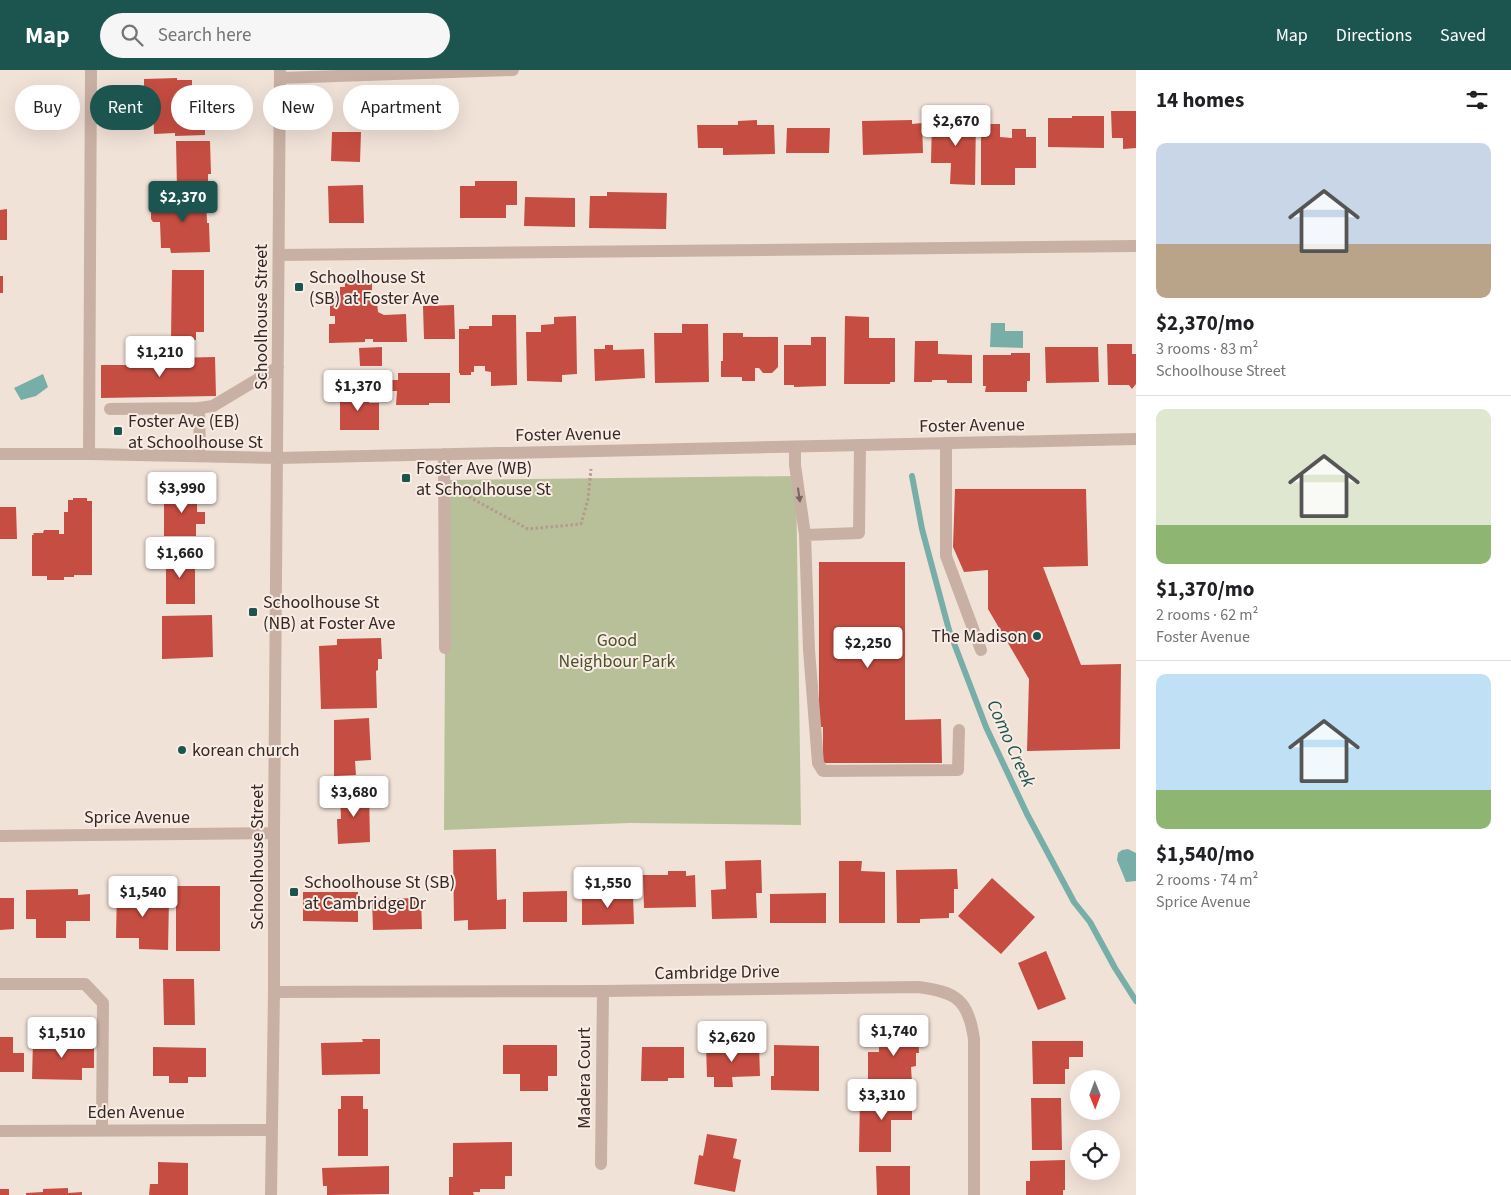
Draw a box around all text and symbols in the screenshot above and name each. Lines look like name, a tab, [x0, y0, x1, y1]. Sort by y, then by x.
search box	[100, 13, 450, 58]
text: Map	[25, 18, 70, 53]
icon: search	[118, 21, 146, 49]
text: Search here	[158, 22, 251, 49]
text: Map	[1276, 23, 1308, 48]
text: Directions	[1336, 23, 1412, 48]
text: Saved	[1440, 23, 1486, 48]
chip: Buy	[15, 85, 80, 130]
chip: Rent	[90, 85, 161, 130]
chip: Filters	[171, 85, 253, 130]
chip: New	[263, 85, 333, 130]
chip: Apartment	[343, 85, 459, 130]
text: 14 homes	[1156, 85, 1244, 115]
icon: filters	[1463, 86, 1491, 114]
pin: $2,670	[915, 104, 997, 147]
text: $2,670	[932, 110, 980, 132]
icon: home	[1279, 176, 1369, 266]
pin: $2,370	[142, 180, 224, 223]
text: $2,370	[159, 186, 207, 208]
street label: Schoolhouse Street	[249, 244, 274, 390]
place label: Schoolhouse St (SB) at Foster Ave	[309, 265, 439, 311]
marker: Schoolhouse St (SB) at Foster Ave	[293, 281, 305, 293]
text: $2,370/mo	[1156, 308, 1255, 338]
pin: $1,210	[119, 336, 201, 378]
text: 3 rooms · 83 m²	[1156, 338, 1258, 360]
text: $1,210	[136, 341, 184, 363]
text: Schoolhouse Street	[1156, 360, 1286, 382]
pin: $1,370	[317, 370, 399, 412]
text: $1,370	[334, 375, 382, 397]
place label: Foster Ave (EB) at Schoolhouse St	[128, 409, 263, 455]
street label: Foster Avenue	[919, 412, 1025, 439]
street label: Foster Avenue	[515, 421, 621, 448]
marker: Foster Ave (EB) at Schoolhouse St	[112, 425, 124, 437]
icon: home	[1279, 441, 1369, 531]
place label: Foster Ave (WB) at Schoolhouse St	[416, 456, 551, 502]
pin: $3,990	[141, 472, 223, 514]
marker: Foster Ave (WB) at Schoolhouse St	[400, 472, 412, 484]
text: $3,990	[158, 477, 206, 499]
one-way arrow	[795, 488, 803, 504]
pin: $1,660	[139, 536, 221, 579]
text: $1,660	[156, 542, 204, 564]
text: $1,370/mo	[1156, 574, 1255, 604]
place label: Schoolhouse St (NB) at Foster Ave	[263, 590, 395, 636]
text: 2 rooms · 62 m²	[1156, 604, 1258, 626]
marker: Schoolhouse St (NB) at Foster Ave	[247, 606, 259, 618]
place label: The Madison	[931, 624, 1027, 649]
pin: $2,250	[827, 626, 909, 669]
text: Foster Avenue	[1156, 626, 1250, 648]
park label: Good Neighbour Park	[559, 628, 676, 674]
marker: The Madison	[1031, 630, 1043, 642]
text: $2,250	[844, 632, 892, 654]
water label: Como Creek	[979, 696, 1042, 792]
icon: home	[1279, 706, 1369, 796]
place label: korean church	[192, 738, 299, 763]
marker: korean church	[176, 744, 188, 756]
pin: $3,680	[313, 776, 395, 818]
text: $3,680	[330, 781, 378, 803]
street label: Schoolhouse Street	[245, 784, 270, 930]
street label: Sprice Avenue	[84, 805, 190, 830]
text: $1,540/mo	[1156, 839, 1255, 869]
pin: $1,550	[567, 866, 649, 909]
text: 2 rooms · 74 m²	[1156, 869, 1258, 891]
place label: Schoolhouse St (SB) at Cambridge Dr	[304, 870, 455, 916]
text: $1,550	[584, 872, 632, 894]
pin: $1,540	[102, 876, 184, 918]
text: $1,540	[119, 881, 167, 903]
marker: Schoolhouse St (SB) at Cambridge Dr	[288, 886, 300, 898]
text: Sprice Avenue	[1156, 891, 1250, 913]
street label: Cambridge Drive	[654, 959, 780, 986]
pin: $1,740	[853, 1014, 935, 1057]
pin: $1,510	[21, 1016, 103, 1059]
pin: $2,620	[691, 1020, 773, 1063]
text: $1,740	[870, 1020, 918, 1042]
text: $1,510	[38, 1022, 86, 1044]
text: $2,620	[708, 1026, 756, 1048]
street label: Madera Court	[572, 1027, 597, 1129]
north arrow	[1070, 1070, 1120, 1120]
map controls	[1070, 1070, 1120, 1180]
pin: $3,310	[841, 1078, 923, 1121]
text: $3,310	[858, 1084, 906, 1106]
street label: Eden Avenue	[87, 1100, 185, 1125]
button: locate	[1070, 1130, 1120, 1180]

